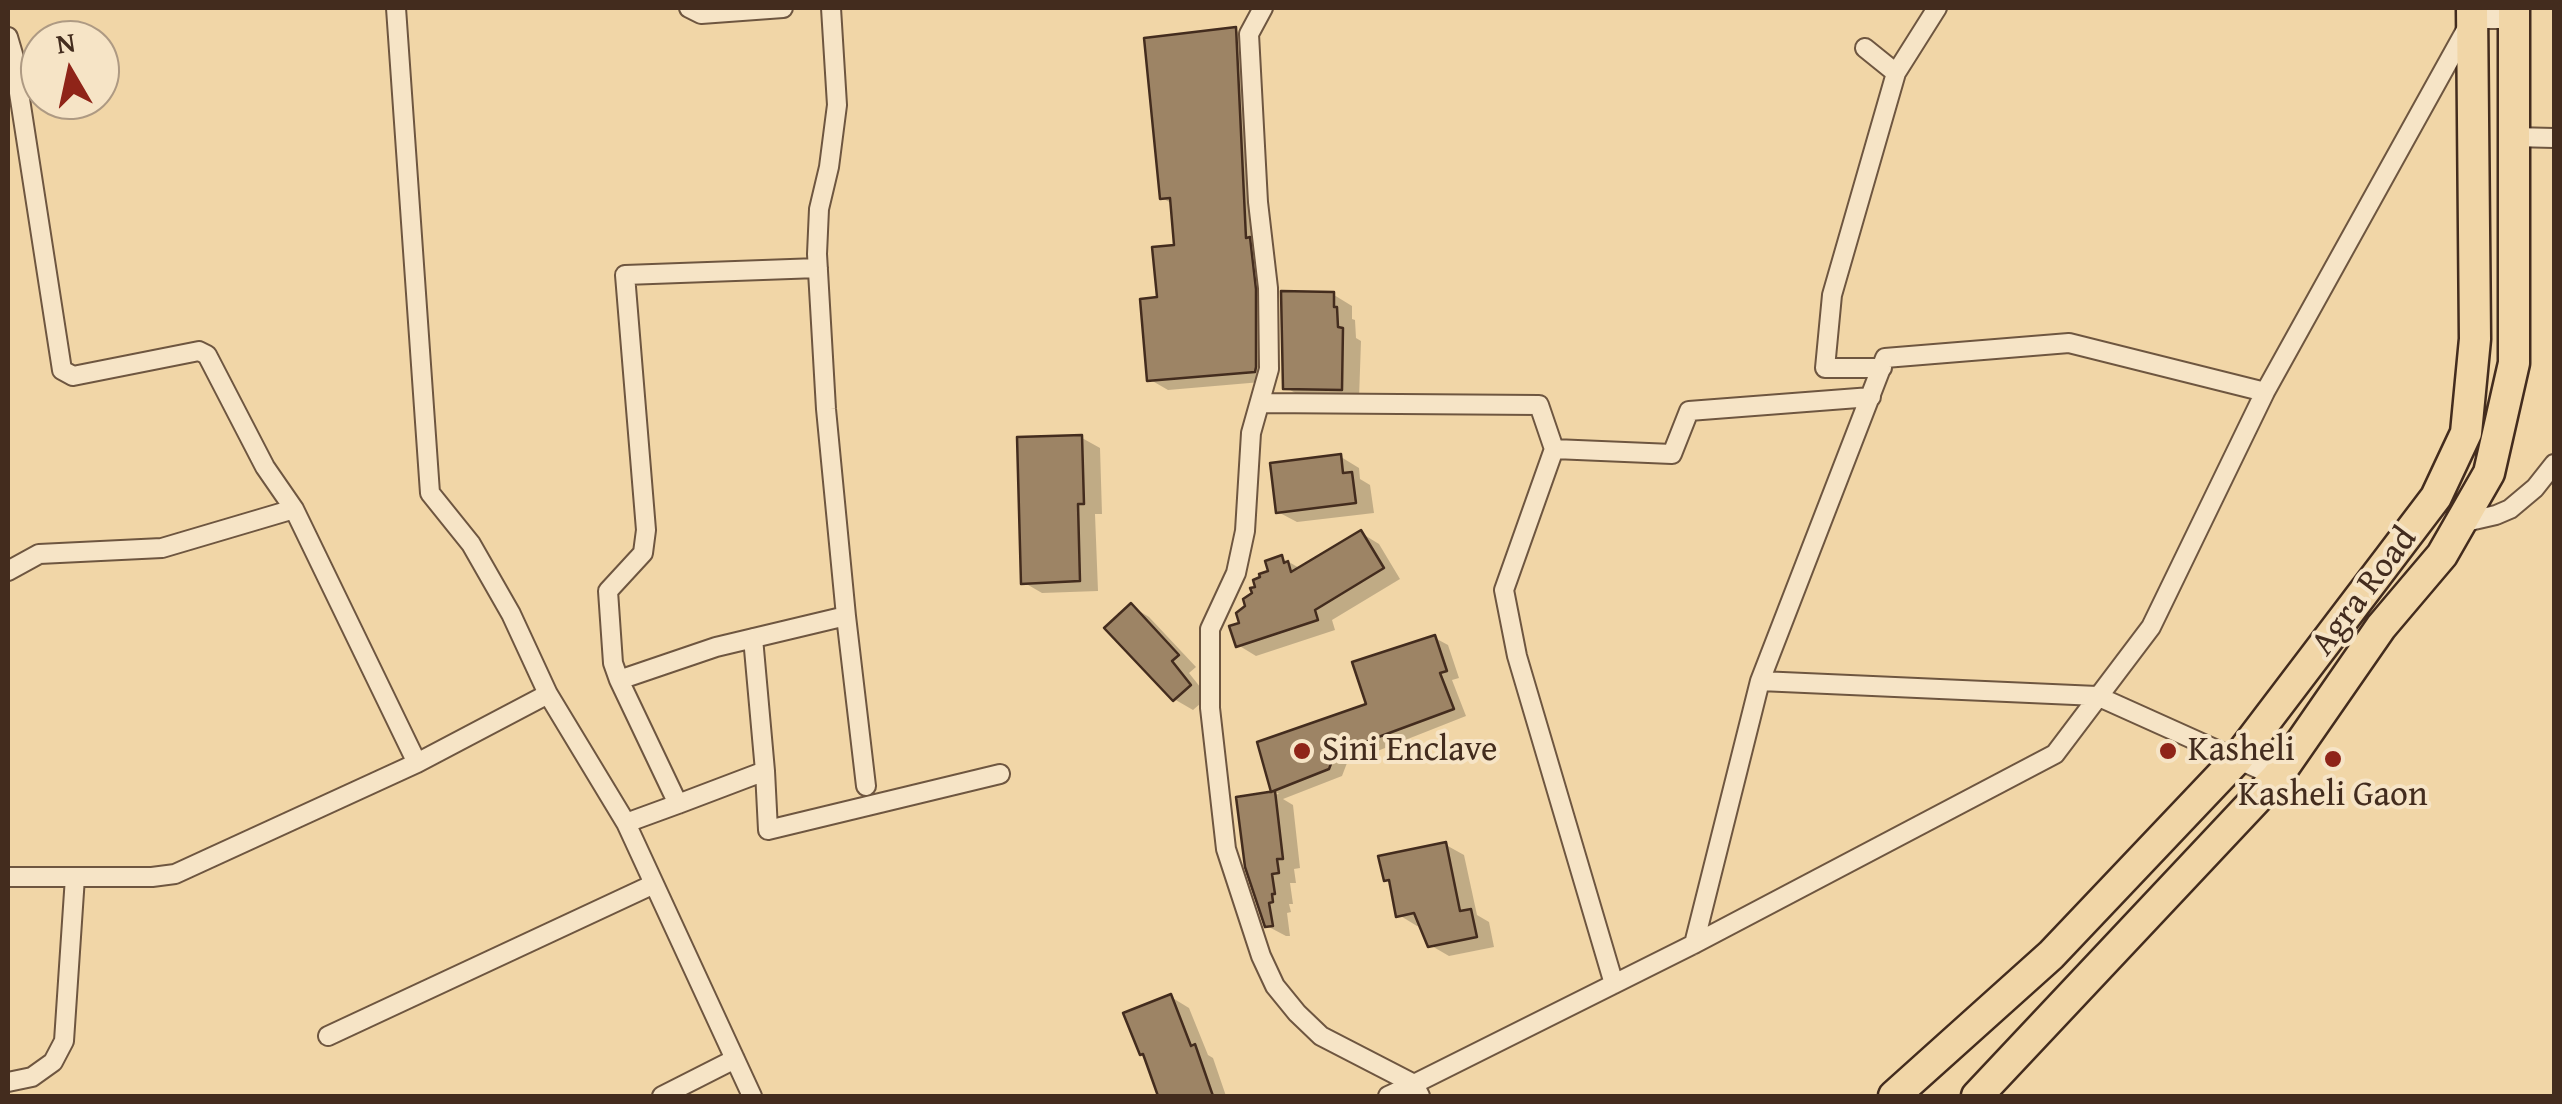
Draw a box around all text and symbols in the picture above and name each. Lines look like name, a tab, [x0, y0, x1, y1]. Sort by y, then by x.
north arrow	[20, 20, 120, 120]
text: N	[53, 20, 78, 64]
street label: Agra Road	[2303, 519, 2427, 665]
place label: Sini Enclave	[1322, 730, 1497, 772]
place label: Kasheli	[2188, 730, 2295, 772]
marker: Sini Enclave	[1291, 740, 1313, 762]
marker: Kasheli	[2157, 740, 2179, 762]
marker: Kasheli Gaon	[2322, 748, 2344, 770]
place label: Kasheli Gaon	[2238, 775, 2428, 817]

